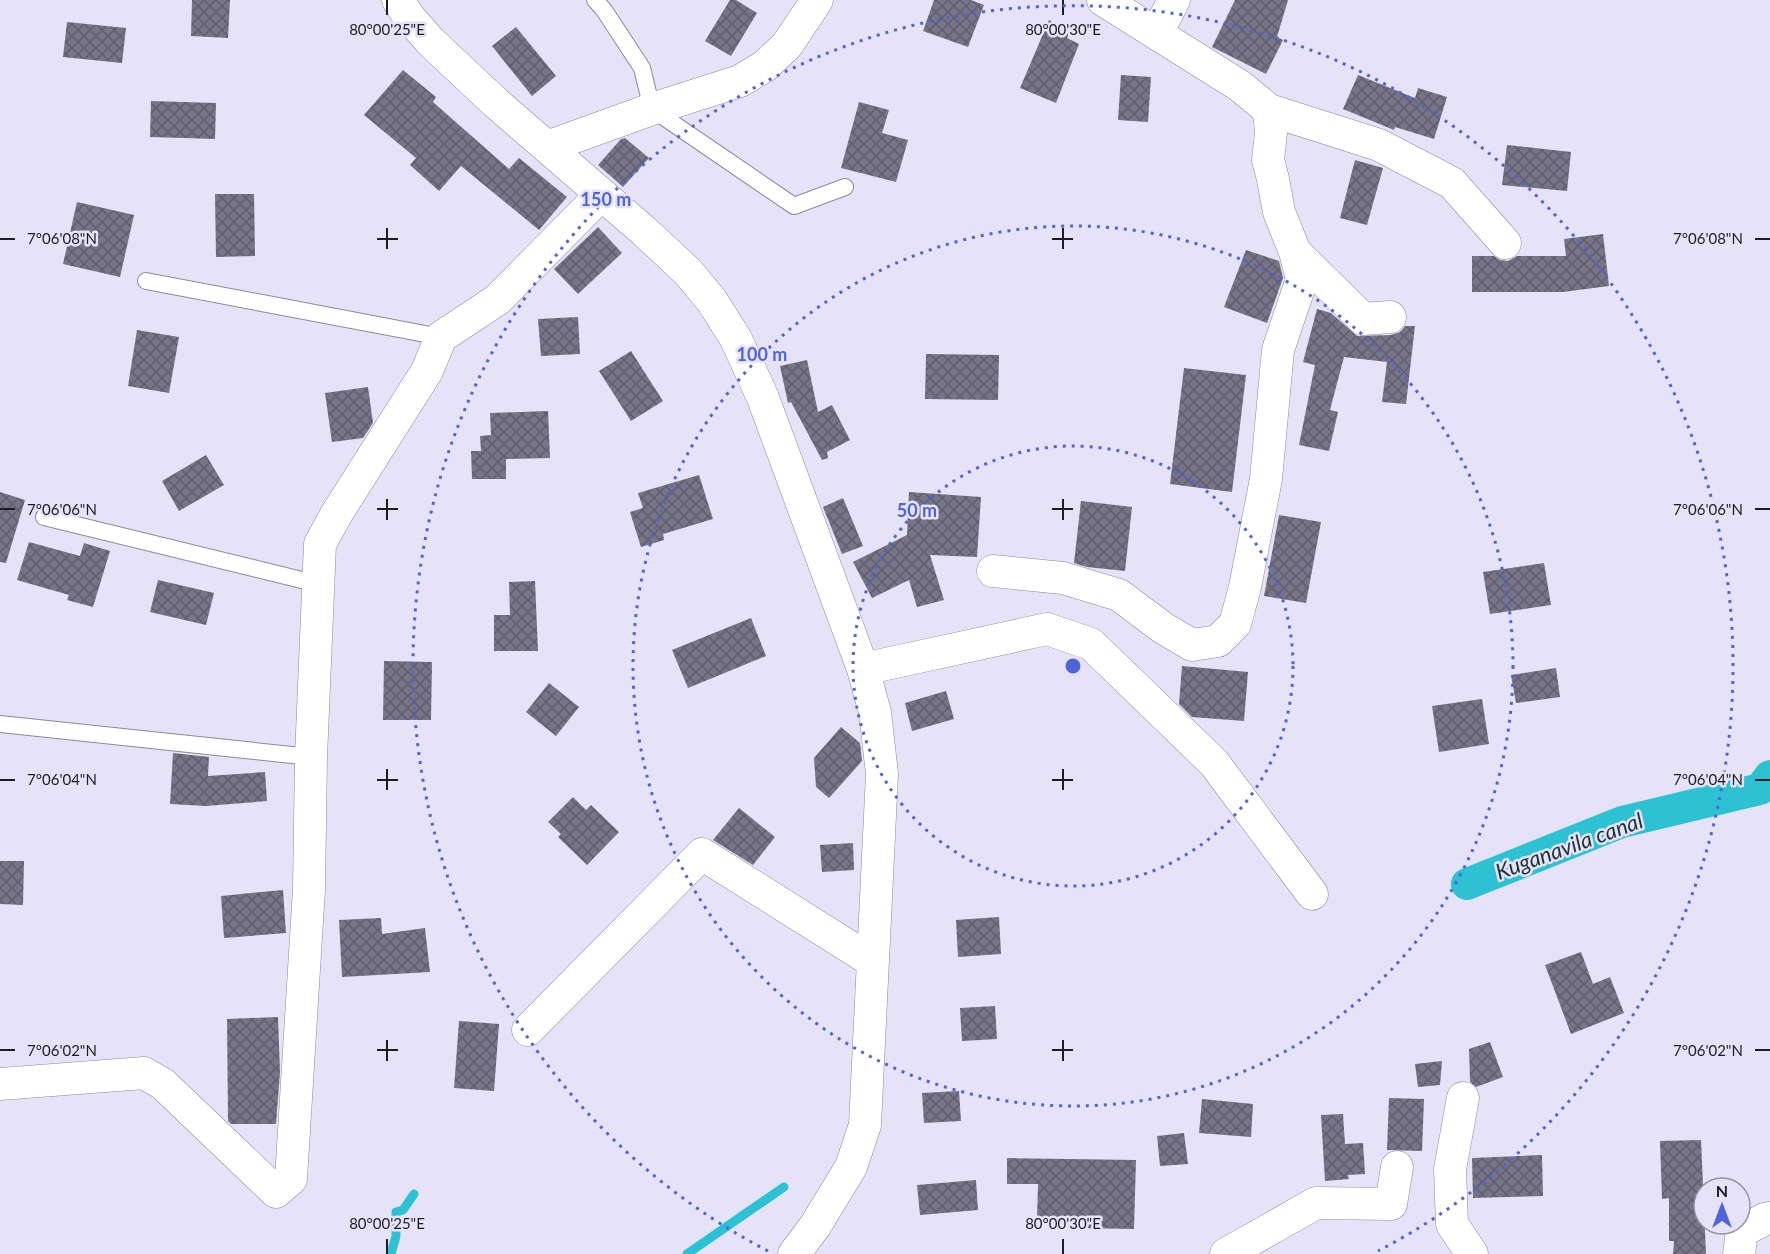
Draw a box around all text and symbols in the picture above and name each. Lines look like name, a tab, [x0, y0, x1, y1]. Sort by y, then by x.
text: 80°00'25"E	[349, 20, 425, 38]
text: 80°00'30"E	[1025, 20, 1101, 38]
text: 150 m	[581, 188, 631, 210]
text: 7°06'08"N	[27, 229, 97, 247]
text: 7°06'08"N	[1673, 229, 1743, 247]
text: 100 m	[737, 343, 787, 365]
text: 50 m	[897, 499, 937, 521]
text: 7°06'06"N	[27, 500, 97, 518]
text: 7°06'06"N	[1673, 500, 1743, 518]
centre of rings	[1063, 656, 1083, 676]
text: 7°06'04"N	[27, 770, 97, 788]
text: 7°06'04"N	[1673, 770, 1743, 788]
water label: Kuganavila canal	[1491, 806, 1646, 885]
text: 7°06'02"N	[27, 1041, 97, 1059]
text: 7°06'02"N	[1673, 1041, 1743, 1059]
north arrow	[1692, 1176, 1752, 1236]
text: N	[1716, 1181, 1728, 1200]
text: 80°00'25"E	[349, 1214, 425, 1232]
text: 80°00'30"E	[1025, 1214, 1101, 1232]

